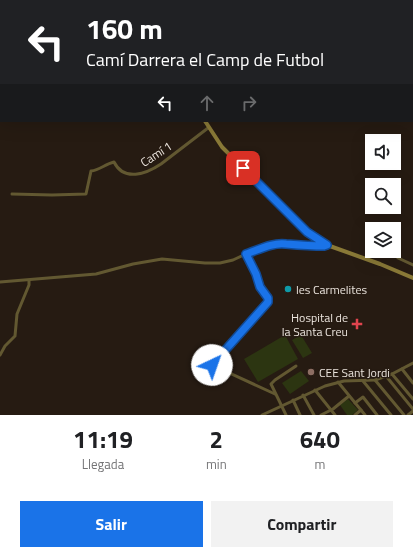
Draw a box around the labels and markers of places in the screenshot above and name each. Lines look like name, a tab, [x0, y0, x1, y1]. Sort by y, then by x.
pin	[226, 151, 260, 185]
place label: les Carmelites	[296, 280, 368, 299]
marker: les Carmelites	[283, 284, 293, 294]
place label: Hospital de la Santa Creu	[282, 308, 348, 341]
marker: Hospital de la Santa Creu	[351, 318, 363, 330]
place label: CEE Sant Jordi	[319, 363, 390, 382]
marker: CEE Sant Jordi	[306, 367, 316, 377]

